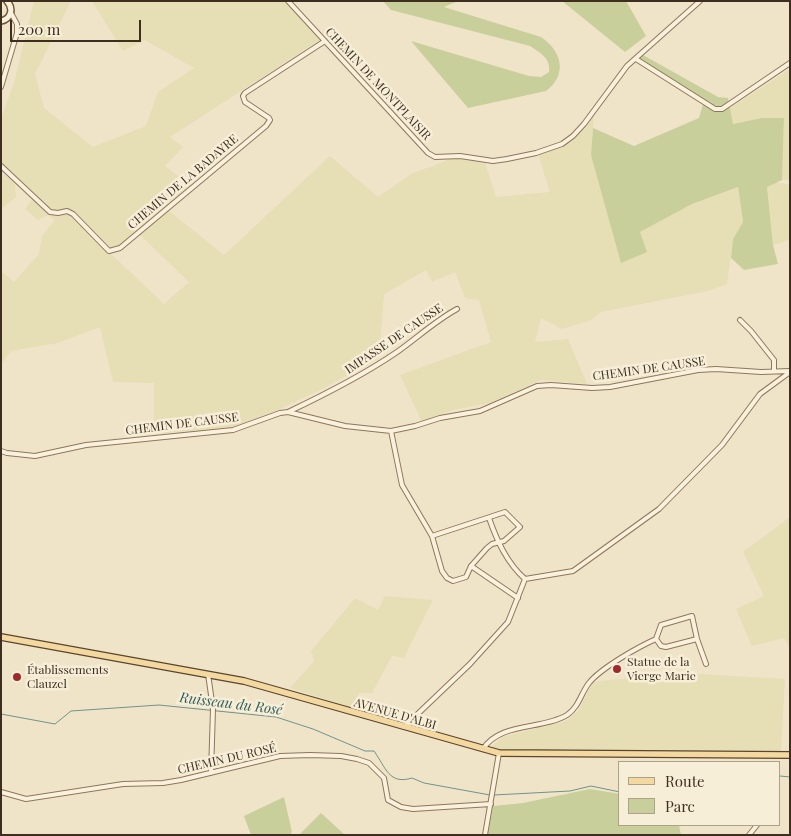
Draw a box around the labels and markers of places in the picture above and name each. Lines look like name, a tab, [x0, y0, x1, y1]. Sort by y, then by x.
place label: Statue de la Vierge Marie	[627, 655, 696, 683]
place label: Établissements Clauzel	[27, 663, 108, 691]
marker: Statue de la Vierge Marie	[611, 663, 623, 675]
marker: Établissements Clauzel	[11, 671, 23, 683]

